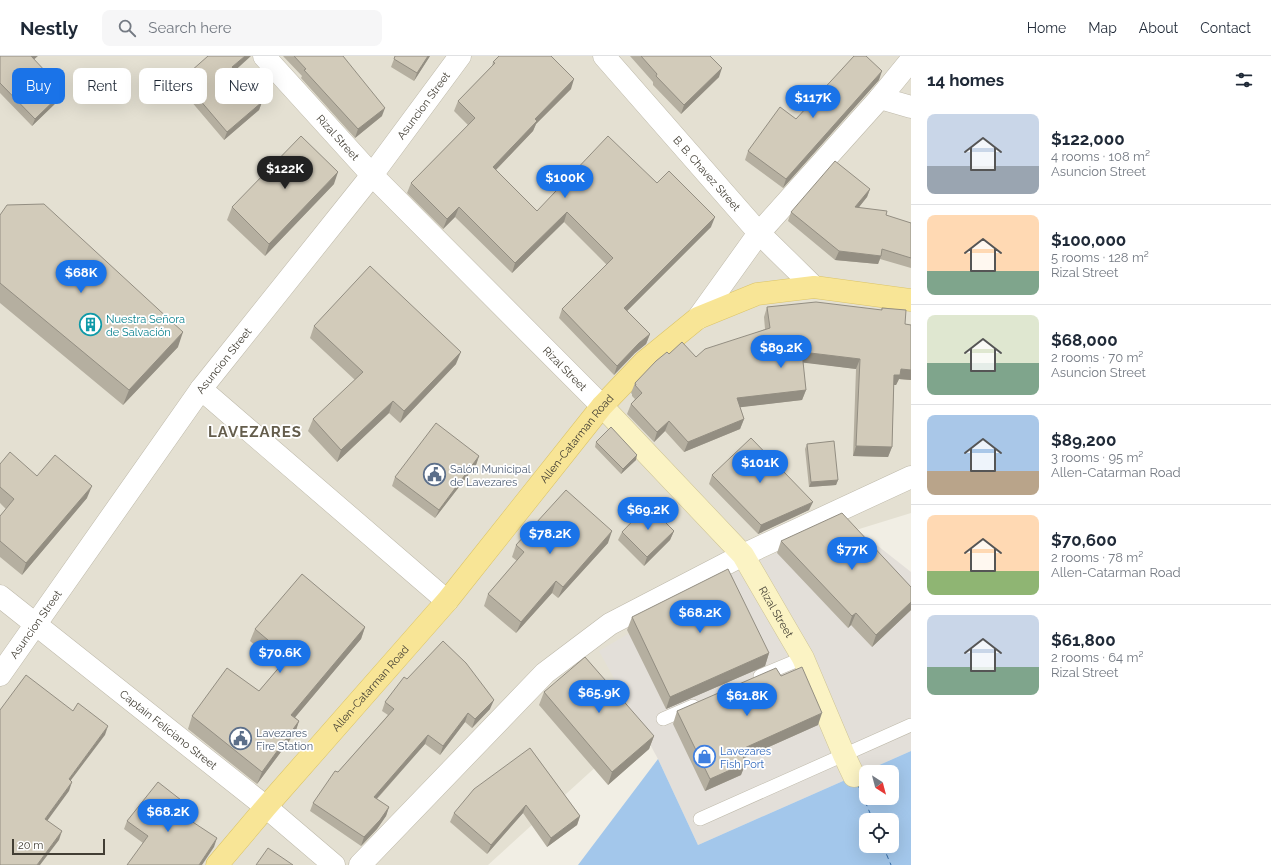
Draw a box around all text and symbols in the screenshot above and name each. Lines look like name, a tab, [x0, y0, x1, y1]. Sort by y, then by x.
search box	[102, 10, 382, 46]
text: Nestly	[20, 17, 78, 39]
icon: search	[116, 17, 138, 39]
text: Search here	[148, 19, 232, 37]
text: Home	[1027, 20, 1066, 36]
text: Map	[1088, 20, 1117, 36]
text: About	[1139, 20, 1178, 36]
text: Contact	[1200, 20, 1251, 36]
chip: Buy	[12, 68, 65, 104]
chip: Rent	[73, 68, 131, 104]
chip: Filters	[139, 68, 207, 104]
chip: New	[215, 68, 273, 104]
street label: Asuncion Street	[395, 69, 453, 142]
icon: filters	[1233, 69, 1255, 91]
text: 14 homes	[927, 70, 1004, 90]
pin: $117K	[785, 85, 841, 119]
text: $117K	[794, 90, 832, 105]
street label: Rizal Street	[314, 112, 362, 163]
text: $122,000	[1051, 129, 1125, 149]
icon: home	[959, 130, 1007, 178]
street label: B. B. Chavez Street	[670, 134, 743, 214]
text: 4 rooms · 108 m²	[1051, 149, 1150, 164]
pin: $122K	[257, 156, 313, 190]
text: $122K	[266, 161, 304, 176]
text: Asuncion Street	[1051, 164, 1146, 179]
pin: $100K	[537, 165, 593, 199]
text: $100K	[545, 170, 585, 185]
text: $100,000	[1051, 230, 1126, 250]
icon: home	[959, 231, 1007, 279]
text: 5 rooms · 128 m²	[1051, 250, 1149, 265]
pin: $68K	[57, 260, 105, 294]
text: $68K	[65, 265, 97, 280]
text: Rizal Street	[1051, 265, 1118, 280]
building icon: Nuestra Señora de Salvación	[77, 312, 103, 338]
place label: Nuestra Señora de Salvación	[106, 313, 185, 339]
street label: Asuncion Street	[194, 325, 255, 396]
text: $68,000	[1051, 330, 1118, 350]
icon: home	[959, 331, 1007, 379]
pin: $89.2K	[748, 335, 814, 369]
text: $89.2K	[760, 340, 802, 355]
street label: Rizal Street	[540, 344, 589, 394]
text: 2 rooms · 70 m²	[1051, 350, 1143, 365]
text: Asuncion Street	[1051, 365, 1146, 380]
street label: Allen-Catarman Road	[537, 392, 617, 486]
district label: LAVEZARES	[208, 423, 302, 441]
text: $89,200	[1051, 430, 1116, 450]
icon: home	[959, 431, 1007, 479]
pin: $101K	[732, 450, 788, 484]
text: 3 rooms · 95 m²	[1051, 450, 1143, 465]
text: $101K	[741, 455, 779, 470]
public building icon: Salón Municipal de Lavezares	[421, 462, 447, 488]
place label: Salón Municipal de Lavezares	[450, 463, 531, 489]
text: Allen-Catarman Road	[1051, 465, 1181, 480]
pin: $69.2K	[615, 497, 681, 531]
text: $69.2K	[627, 502, 669, 517]
pin: $78.2K	[517, 521, 583, 555]
text: $78.2K	[529, 526, 571, 541]
text: $70,600	[1051, 530, 1117, 550]
icon: home	[959, 531, 1007, 579]
pin: $77K	[828, 537, 876, 571]
text: $77K	[836, 542, 868, 557]
text: 2 rooms · 78 m²	[1051, 550, 1143, 565]
text: Allen-Catarman Road	[1051, 565, 1181, 580]
street label: Rizal Street	[756, 584, 796, 640]
street label: Asuncion Street	[8, 588, 65, 661]
pin: $68.2K	[667, 600, 733, 634]
text: $68.2K	[679, 605, 721, 620]
text: $61,800	[1051, 630, 1116, 650]
icon: home	[959, 631, 1007, 679]
pin: $70.6K	[247, 640, 313, 674]
street label: Allen-Catarman Road	[330, 643, 412, 734]
text: $70.6K	[258, 645, 302, 660]
text: 2 rooms · 64 m²	[1051, 650, 1143, 665]
text: Rizal Street	[1051, 665, 1118, 680]
pin: $65.9K	[566, 680, 632, 714]
pin: $61.8K	[714, 683, 780, 717]
text: $65.9K	[578, 685, 620, 700]
street label: Captain Feliciano Street	[117, 688, 220, 773]
text: $61.8K	[726, 688, 768, 703]
public building icon: Lavezares Fire Station	[228, 726, 254, 752]
place label: Lavezares Fire Station	[256, 727, 313, 753]
shop icon: Lavezares Fish Port	[692, 744, 718, 770]
place label: Lavezares Fish Port	[720, 745, 771, 771]
north arrow	[859, 765, 899, 805]
map controls	[859, 765, 899, 853]
pin: $68.2K	[135, 799, 201, 833]
text: $68.2K	[147, 804, 189, 819]
button: locate	[859, 813, 899, 853]
scale bar	[12, 837, 105, 856]
text: 20 m	[18, 839, 43, 852]

